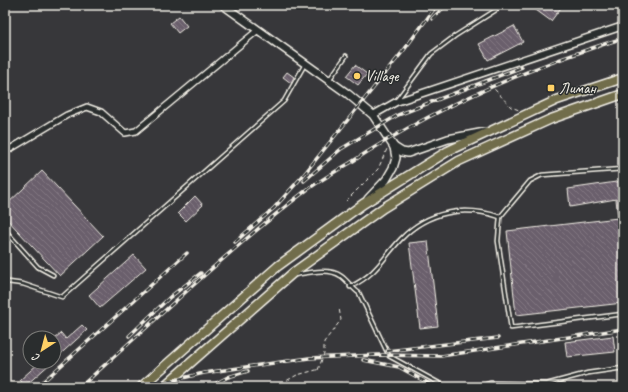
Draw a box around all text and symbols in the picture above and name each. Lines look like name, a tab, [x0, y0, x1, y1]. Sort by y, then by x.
place label: Village	[365, 66, 400, 86]
marker: Village	[352, 71, 362, 81]
place label: Лиман	[559, 78, 597, 98]
marker: Лиман	[546, 83, 556, 93]
north arrow	[22, 330, 62, 370]
text: С	[29, 350, 42, 365]

